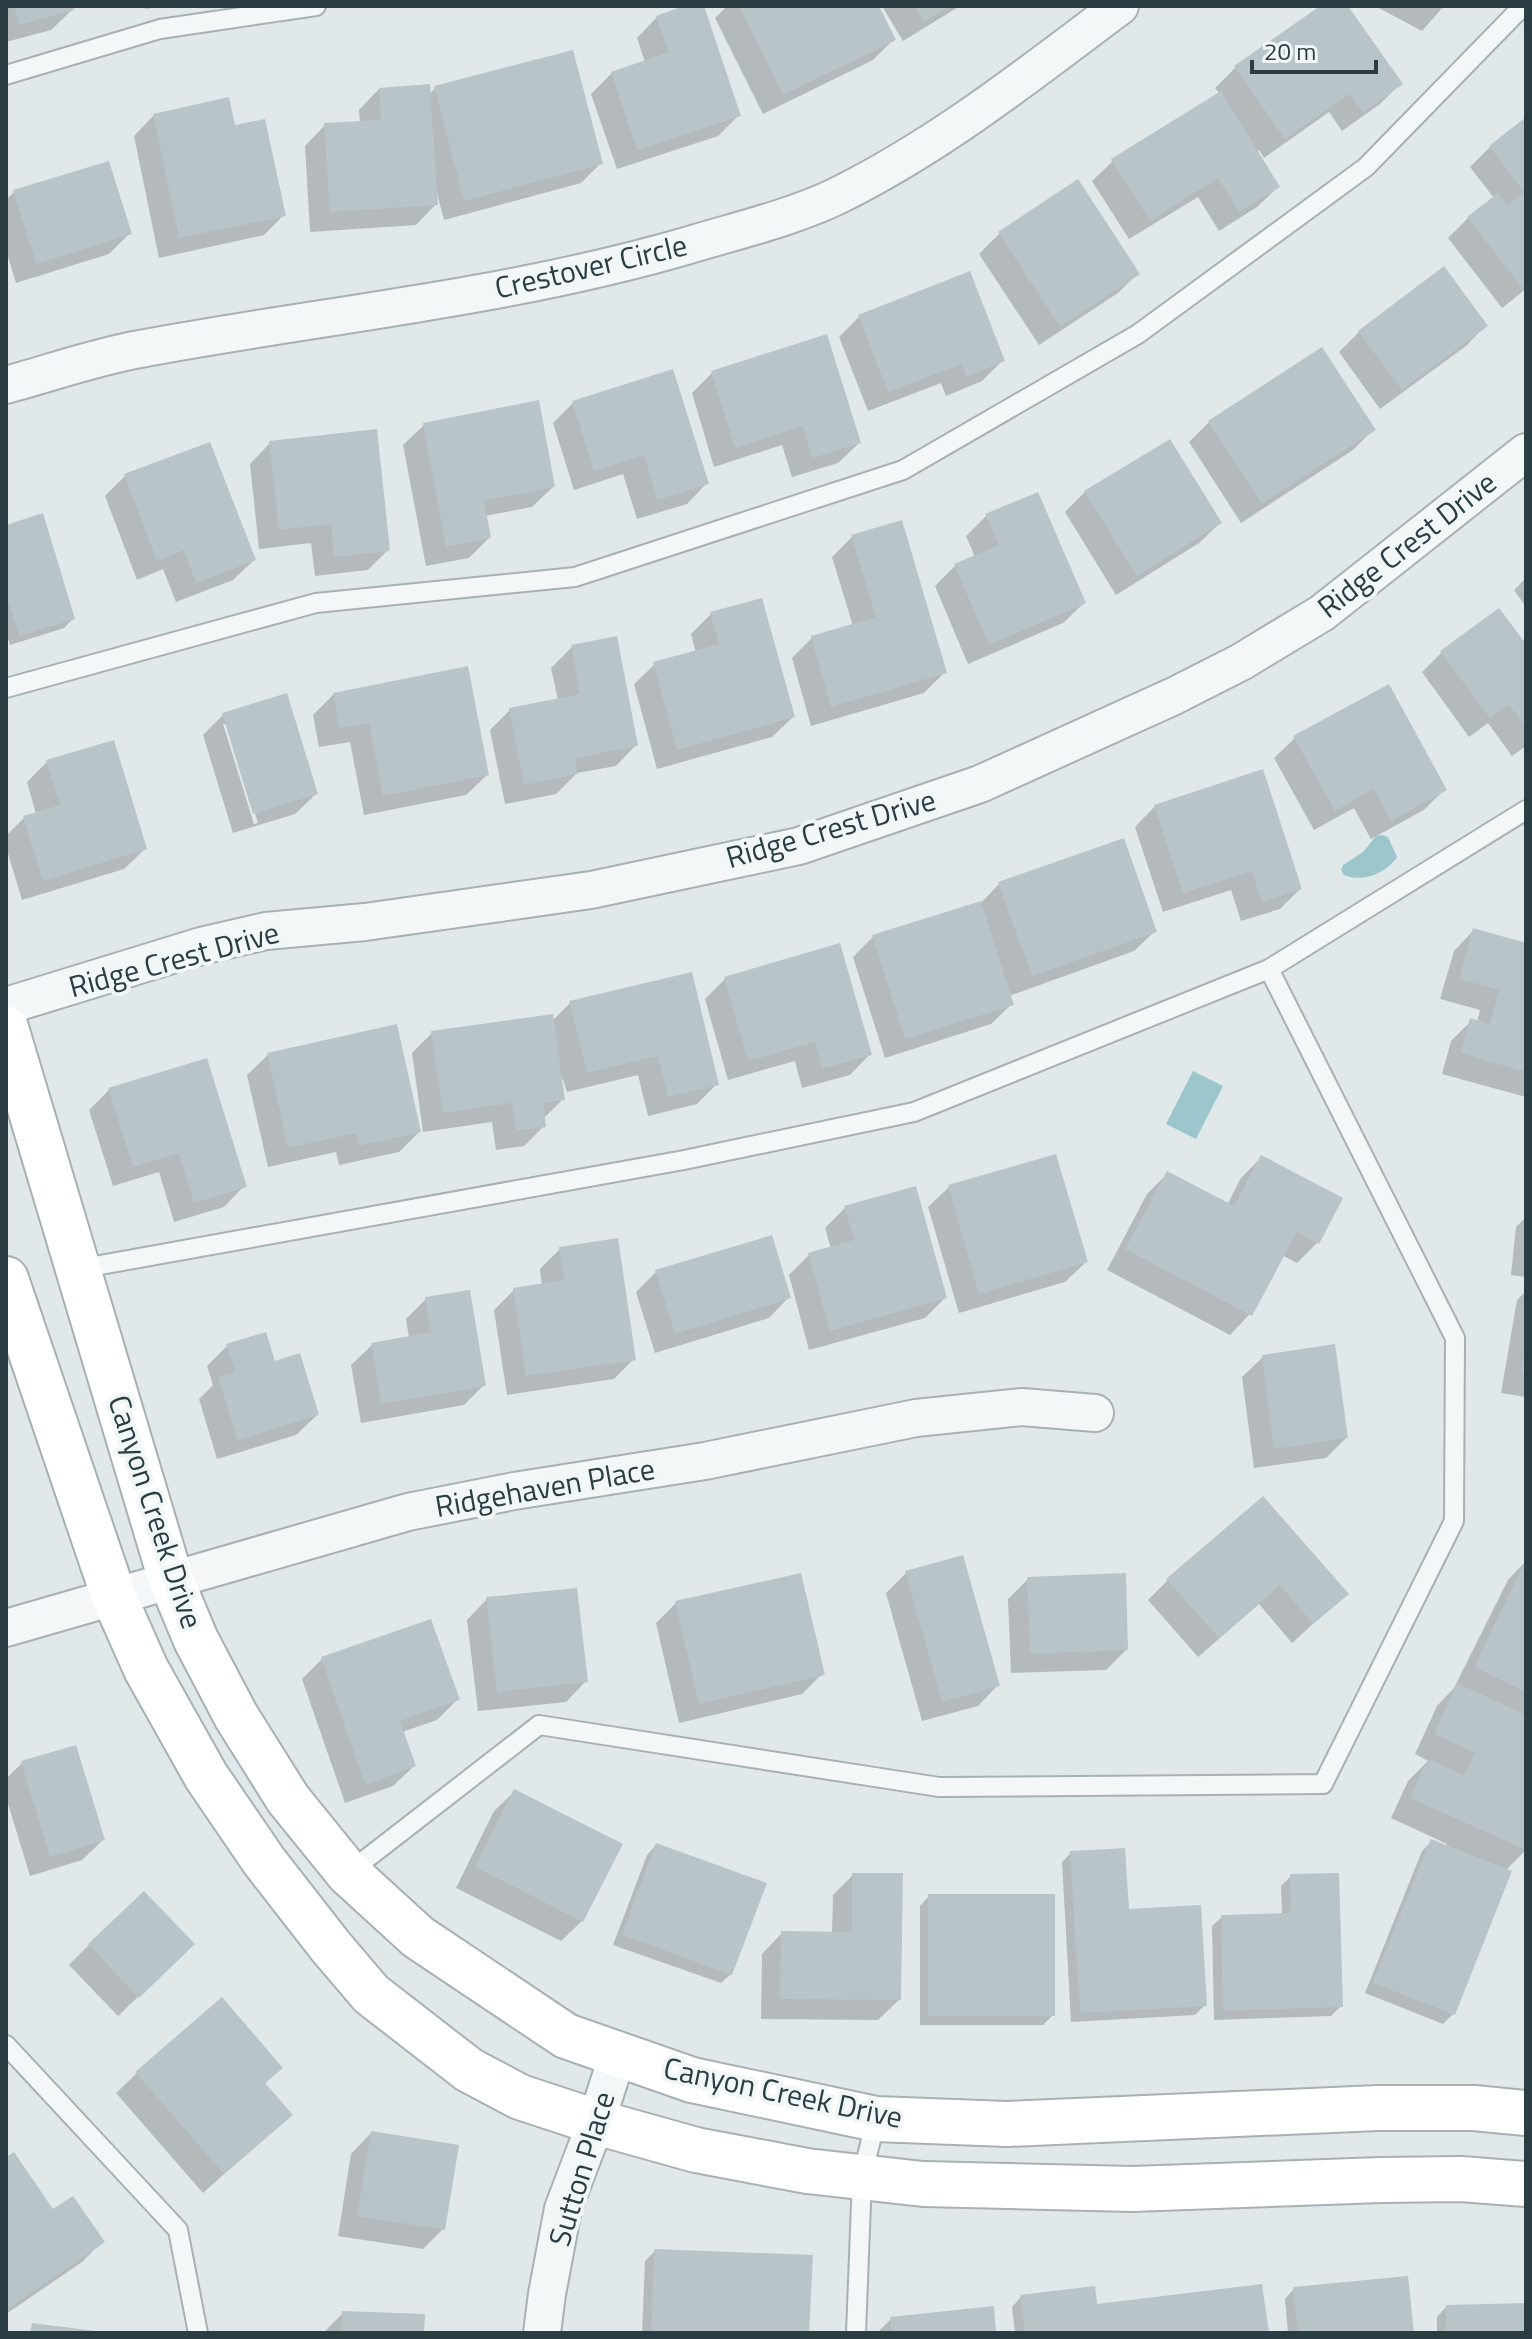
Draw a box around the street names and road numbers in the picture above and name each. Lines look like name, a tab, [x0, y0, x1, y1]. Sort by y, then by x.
street label: Crestover Circle	[490, 222, 691, 310]
street label: Ridge Crest Drive	[1307, 460, 1506, 629]
street label: Ridge Crest Drive	[720, 776, 941, 880]
street label: Ridge Crest Drive	[63, 909, 284, 1009]
street label: Canyon Creek Drive	[96, 1389, 215, 1634]
street label: Ridgehaven Place	[431, 1445, 658, 1529]
street label: Canyon Creek Drive	[659, 2044, 907, 2140]
street label: Sutton Place	[536, 2086, 626, 2252]

